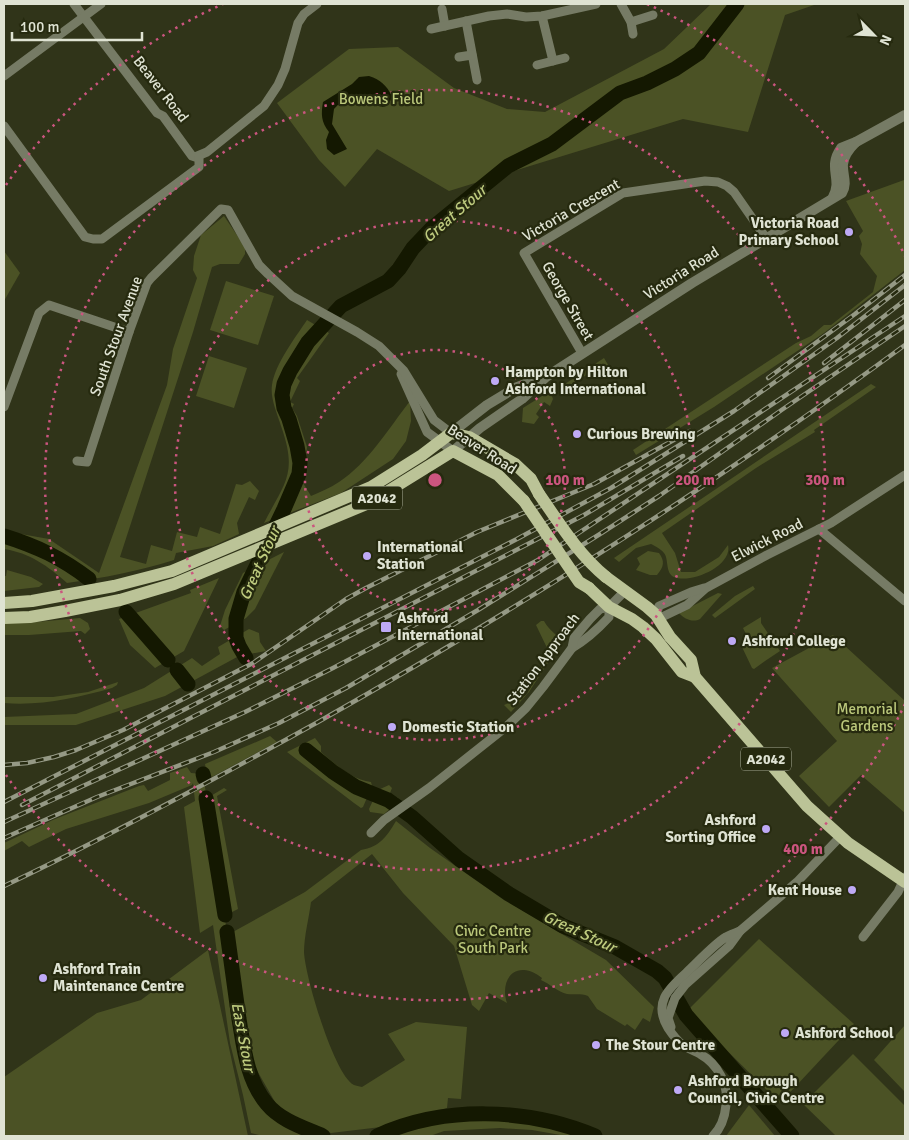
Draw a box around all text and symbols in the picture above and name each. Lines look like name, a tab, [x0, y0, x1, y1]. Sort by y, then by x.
scale bar	[12, 10, 142, 42]
north arrow	[849, 10, 899, 60]
text: 100 m	[20, 18, 60, 36]
text: N	[876, 32, 895, 48]
street label: Beaver Road	[130, 52, 192, 126]
park label: Bowens Field	[339, 90, 423, 108]
street label: Victoria Crescent	[519, 175, 623, 245]
water label: Great Stour	[419, 179, 492, 247]
place label: Victoria Road Primary School	[739, 214, 839, 249]
marker: Victoria Road Primary School	[843, 226, 855, 238]
street label: Victoria Road	[640, 243, 722, 303]
street label: George Street	[538, 258, 598, 344]
street label: South Stour Avenue	[86, 274, 146, 398]
place label: Hampton by Hilton Ashford International	[505, 363, 646, 398]
marker: Hampton by Hilton Ashford International	[489, 375, 501, 387]
street label: Beaver Road	[444, 420, 520, 478]
place label: Curious Brewing	[587, 425, 696, 443]
marker: Curious Brewing	[571, 428, 583, 440]
centre of rings	[426, 471, 444, 489]
text: 100 m	[545, 471, 585, 489]
text: 200 m	[675, 471, 715, 489]
text: 300 m	[805, 471, 845, 489]
road number: A2042	[352, 486, 402, 509]
street label: Elwick Road	[728, 514, 806, 566]
water label: Great Stour	[235, 522, 286, 603]
place label: International Station	[377, 538, 463, 573]
marker: International Station	[361, 550, 373, 562]
place label: Ashford International	[397, 609, 483, 644]
street label: Station Approach	[503, 609, 583, 709]
marker: Ashford International	[379, 620, 393, 634]
place label: Ashford College	[742, 632, 846, 650]
marker: Ashford College	[726, 635, 738, 647]
park label: Memorial Gardens	[836, 700, 898, 735]
place label: Domestic Station	[402, 718, 514, 736]
marker: Domestic Station	[386, 721, 398, 733]
road number: A2042	[741, 748, 791, 771]
place label: Ashford Sorting Office	[665, 811, 756, 846]
marker: Ashford Sorting Office	[760, 823, 772, 835]
text: 400 m	[783, 840, 823, 858]
place label: Kent House	[768, 881, 842, 899]
marker: Kent House	[846, 884, 858, 896]
water label: Great Stour	[540, 906, 621, 958]
park label: Civic Centre South Park	[455, 922, 531, 957]
place label: Ashford Train Maintenance Centre	[53, 960, 184, 995]
marker: Ashford Train Maintenance Centre	[37, 972, 49, 984]
water label: East Stour	[226, 1001, 260, 1076]
place label: Ashford School	[795, 1024, 894, 1042]
marker: Ashford School	[779, 1027, 791, 1039]
place label: The Stour Centre	[606, 1036, 715, 1054]
marker: The Stour Centre	[590, 1039, 602, 1051]
place label: Ashford Borough Council, Civic Centre	[688, 1072, 824, 1107]
marker: Ashford Borough Council, Civic Centre	[672, 1084, 684, 1096]

